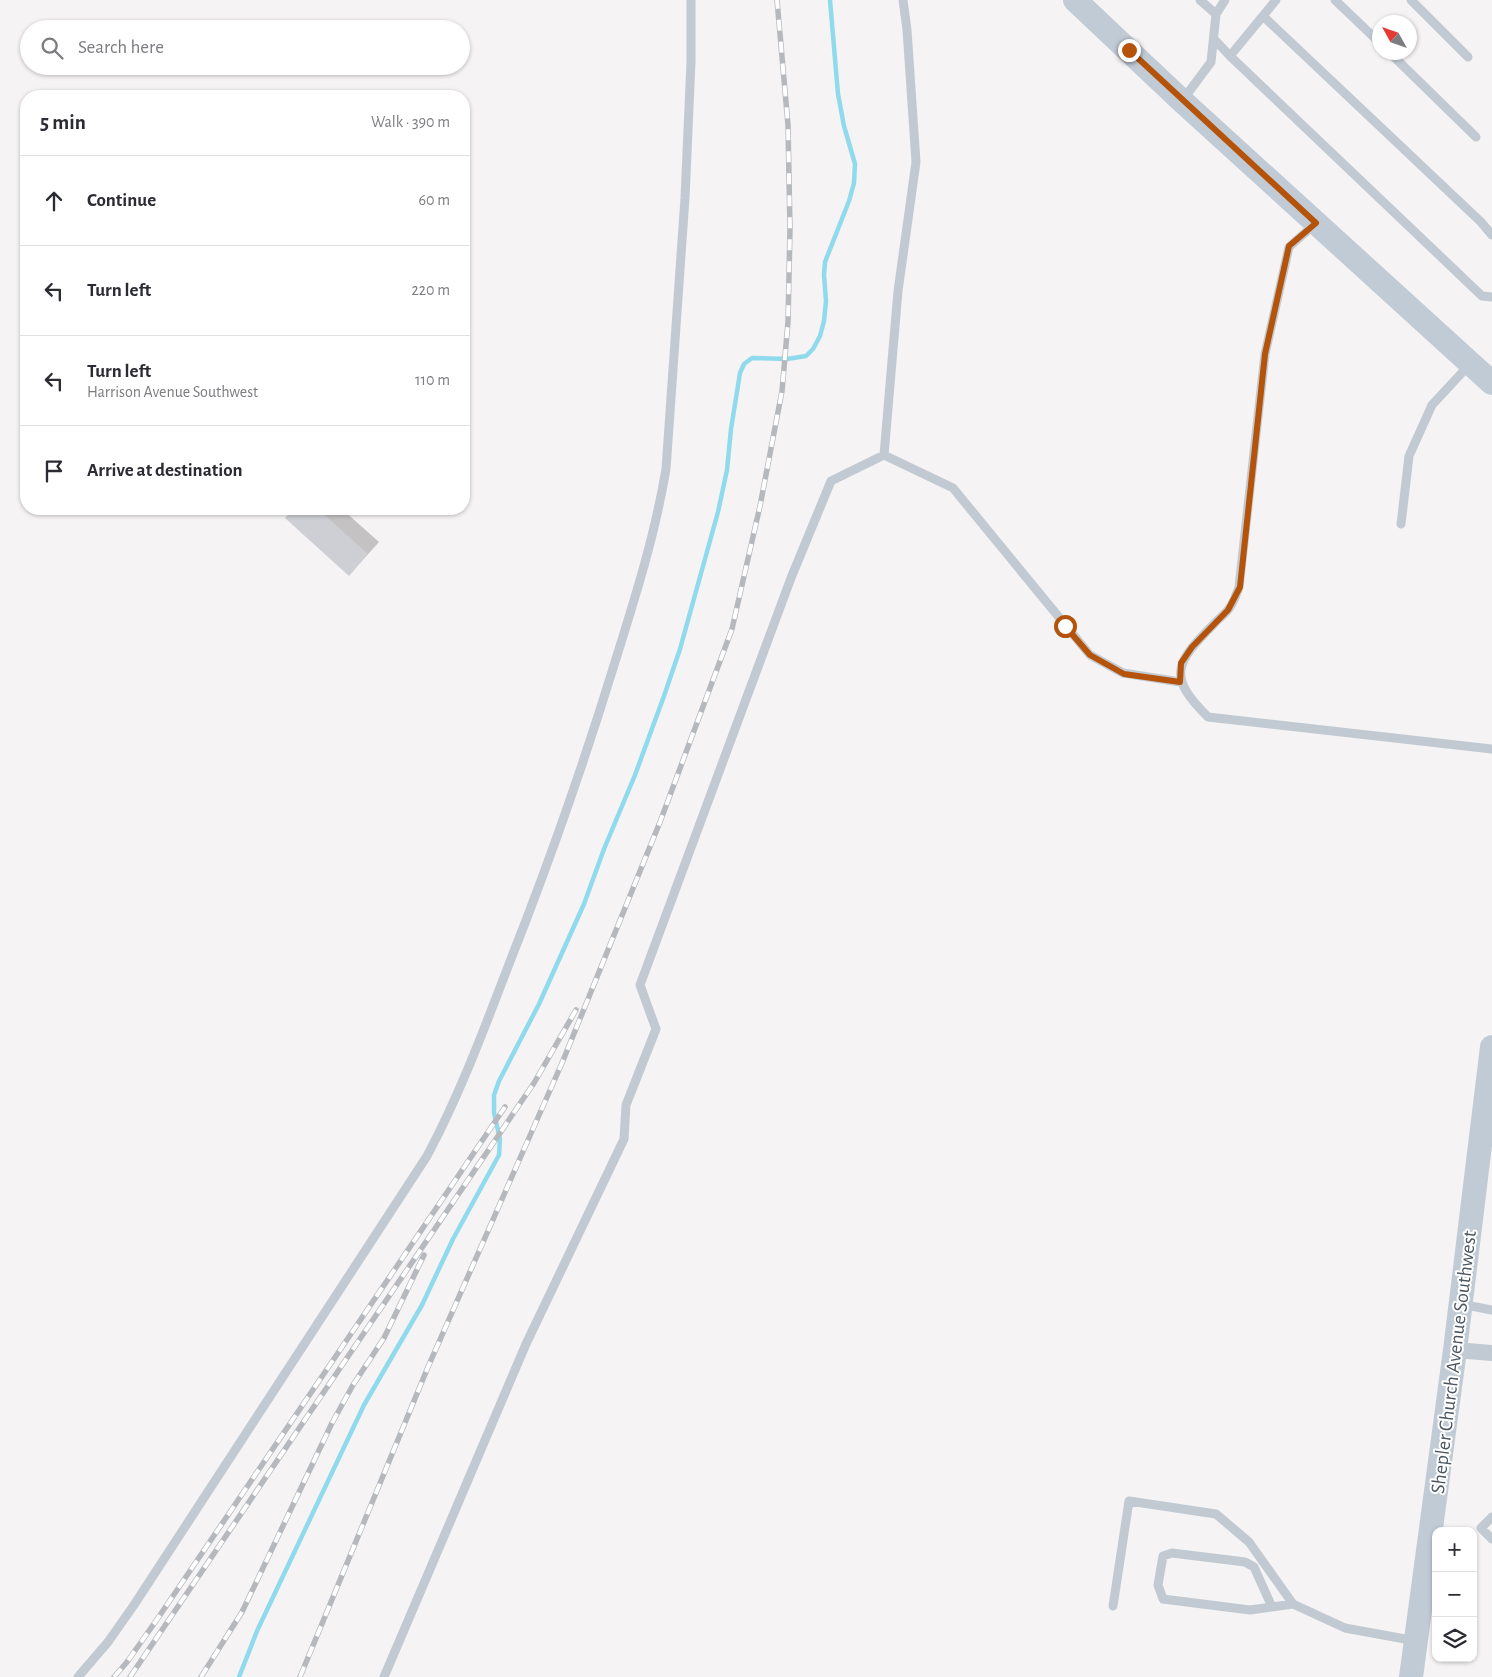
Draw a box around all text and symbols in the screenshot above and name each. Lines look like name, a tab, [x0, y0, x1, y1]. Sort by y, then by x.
north arrow	[1372, 15, 1417, 60]
search box	[20, 20, 470, 75]
icon: search	[38, 34, 66, 62]
text: Search here	[78, 38, 164, 57]
route end	[1118, 39, 1141, 62]
text: 5 min	[40, 112, 86, 133]
text: Walk · 390 m	[371, 114, 450, 130]
icon: ahead	[40, 187, 68, 215]
text: Continue	[87, 191, 156, 210]
text: 60 m	[419, 192, 450, 208]
icon: left	[40, 277, 68, 305]
text: Turn left	[87, 281, 151, 300]
text: 220 m	[412, 282, 450, 298]
text: Turn left	[87, 362, 151, 381]
icon: left	[40, 367, 68, 395]
text: 110 m	[415, 372, 450, 388]
text: Harrison Avenue Southwest	[87, 384, 258, 400]
icon: arrive	[40, 457, 68, 485]
text: Arrive at destination	[87, 461, 243, 480]
route start	[1054, 615, 1077, 638]
street label: Shepler Church Avenue Southwest	[1428, 1229, 1480, 1495]
map controls	[1432, 1527, 1477, 1662]
button: +	[1432, 1527, 1477, 1572]
button: −	[1432, 1572, 1477, 1617]
button: layers	[1432, 1617, 1477, 1662]

